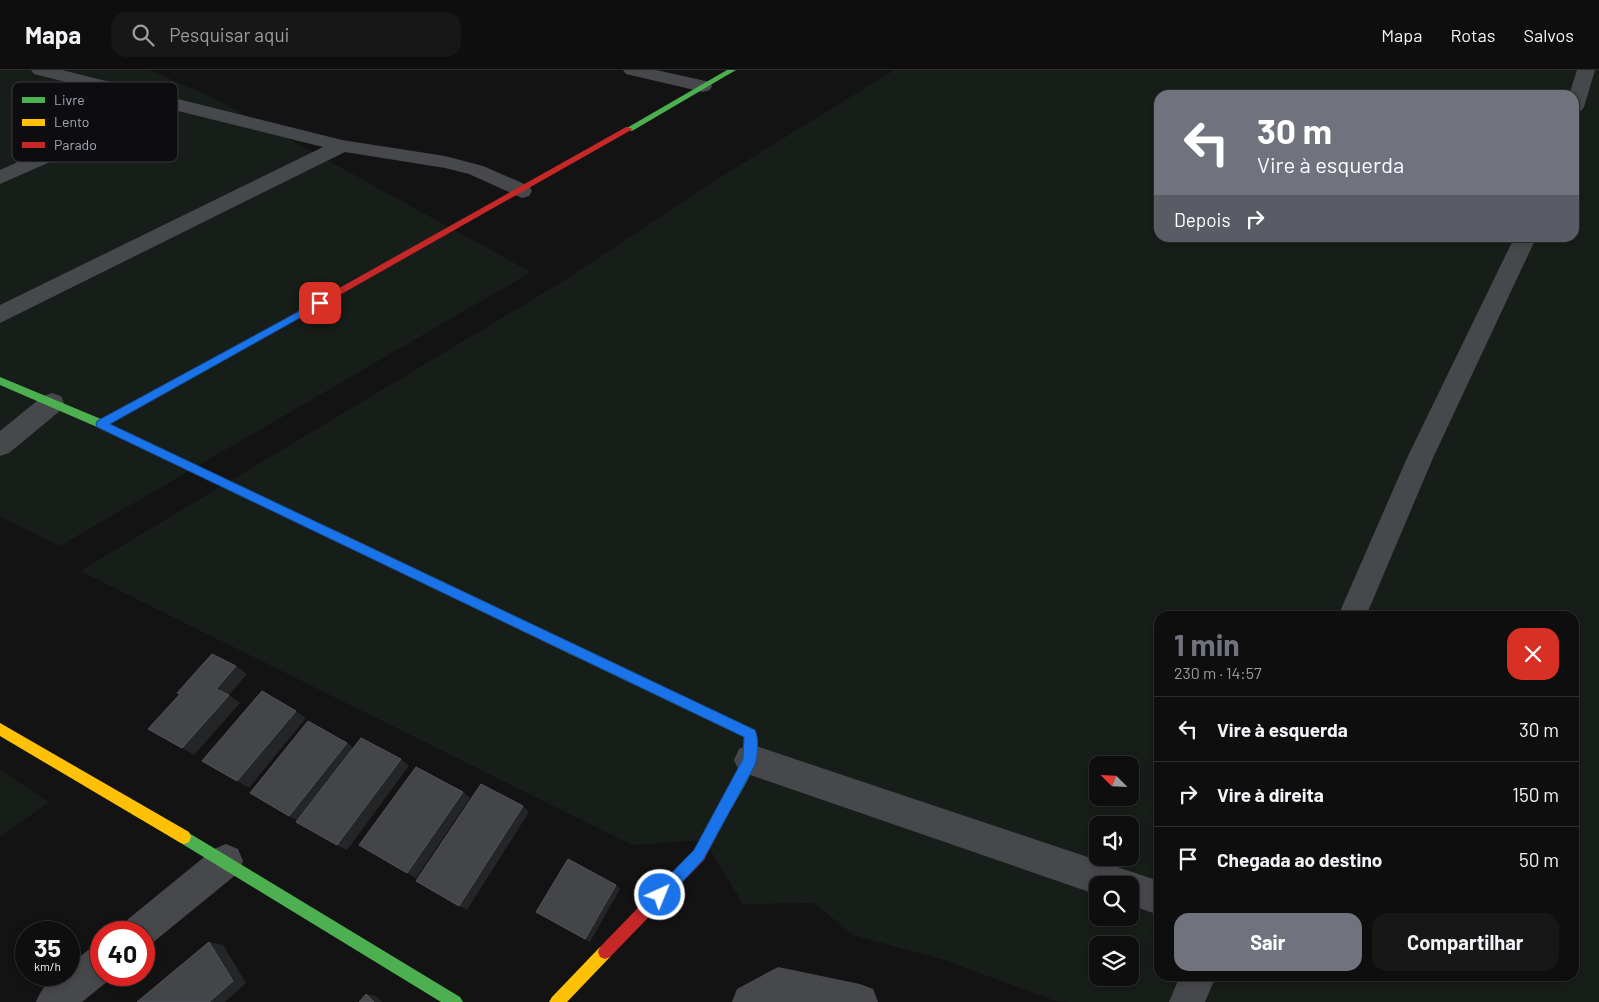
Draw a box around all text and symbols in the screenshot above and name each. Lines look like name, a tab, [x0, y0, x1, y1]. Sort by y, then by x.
search box	[111, 12, 461, 57]
text: Mapa	[25, 20, 81, 49]
icon: search	[129, 21, 157, 49]
text: Pesquisar aqui	[169, 23, 289, 46]
text: Mapa	[1381, 24, 1422, 46]
text: Rotas	[1450, 24, 1495, 46]
text: Salvos	[1523, 24, 1574, 46]
legend	[12, 82, 178, 162]
text: Livre	[54, 91, 85, 108]
text: 30 m	[1257, 109, 1332, 151]
icon: left	[1174, 110, 1239, 175]
text: Lento	[54, 113, 89, 130]
text: Parado	[54, 136, 97, 153]
text: Vire à esquerda	[1257, 151, 1404, 177]
icon: right	[1241, 205, 1269, 233]
text: Depois	[1174, 208, 1231, 231]
pin	[299, 282, 341, 324]
icon: arrive	[306, 289, 334, 317]
text: 1 min	[1174, 626, 1240, 662]
button: close	[1507, 628, 1559, 680]
text: 230 m · 14:57	[1174, 663, 1262, 682]
icon: left	[1174, 715, 1202, 743]
text: Vire à esquerda	[1217, 718, 1348, 741]
text: 30 m	[1519, 718, 1559, 741]
north arrow	[1089, 756, 1139, 806]
map controls	[1089, 756, 1139, 986]
icon: right	[1174, 780, 1202, 808]
text: Vire à direita	[1217, 783, 1324, 806]
text: 150 m	[1512, 783, 1559, 806]
button: sound	[1089, 816, 1139, 866]
icon: arrive	[1174, 845, 1202, 873]
text: Chegada ao destino	[1217, 848, 1382, 871]
text: 50 m	[1519, 848, 1559, 871]
position arrow	[633, 868, 685, 920]
button: search	[1089, 876, 1139, 926]
button: Sair	[1174, 913, 1362, 971]
button: Compartilhar	[1372, 913, 1559, 971]
speed limit sign: 40	[90, 921, 155, 986]
text: 35	[34, 932, 61, 962]
button: layers	[1089, 936, 1139, 986]
text: km/h	[34, 959, 61, 973]

